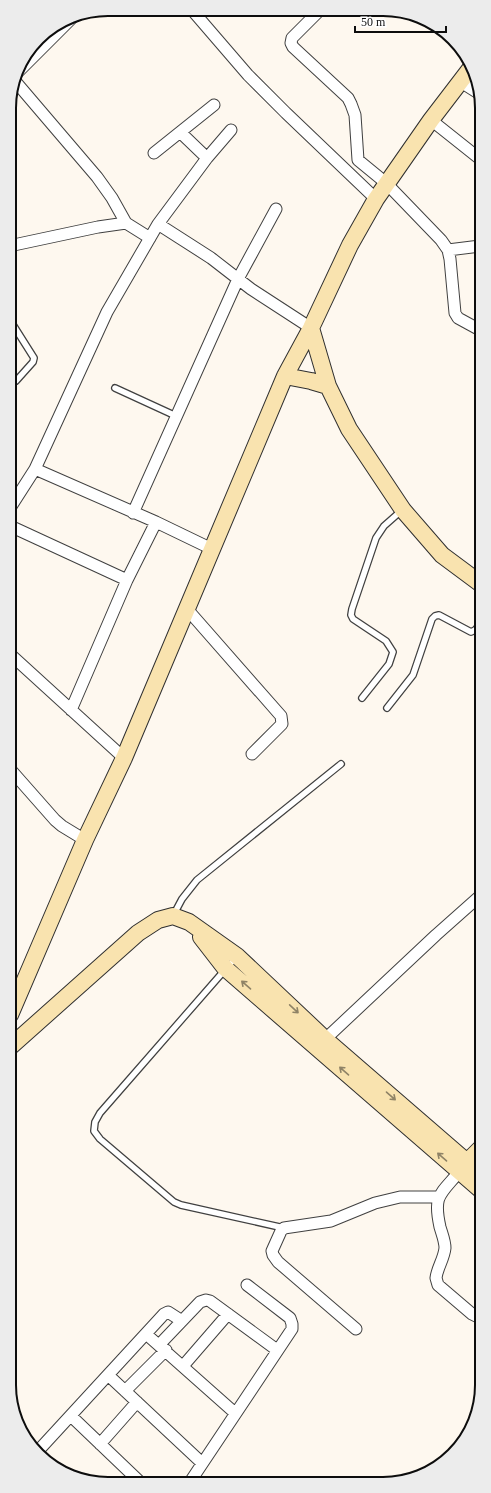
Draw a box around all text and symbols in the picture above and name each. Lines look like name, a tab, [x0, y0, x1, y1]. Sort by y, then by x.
scale bar	[355, 8, 446, 34]
text: 50 m	[361, 15, 386, 29]
one-way arrow	[240, 981, 251, 990]
one-way arrow	[288, 1005, 299, 1014]
one-way arrow	[339, 1066, 349, 1075]
one-way arrow	[385, 1091, 396, 1100]
one-way arrow	[436, 1152, 447, 1161]

